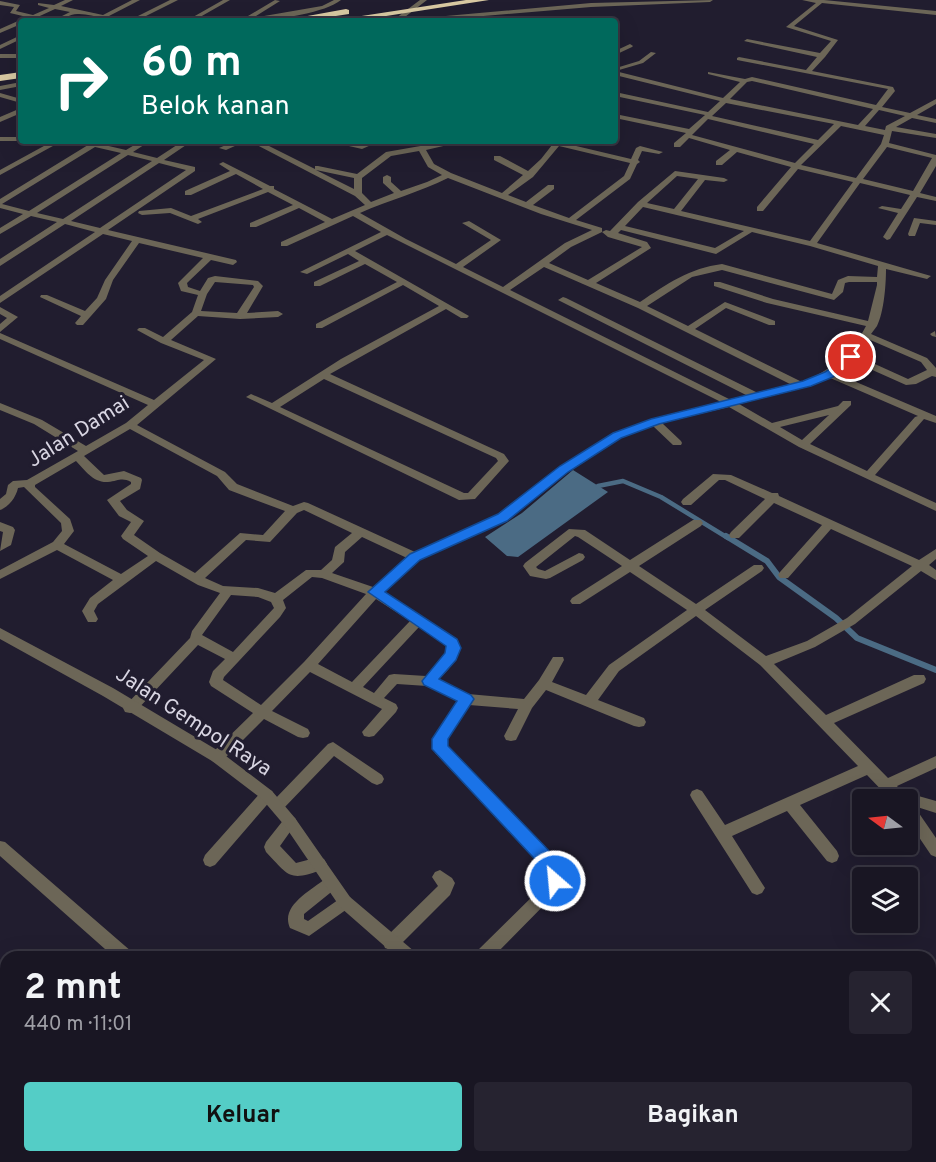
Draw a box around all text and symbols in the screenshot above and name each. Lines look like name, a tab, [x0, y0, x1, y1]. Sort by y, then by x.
text: 60 m	[141, 38, 242, 91]
icon: right	[42, 42, 120, 120]
text: Belok kanan	[141, 90, 290, 124]
pin	[825, 331, 876, 382]
icon: arrive	[834, 340, 867, 373]
street label: Jalan Damai	[23, 390, 135, 474]
street label: Jalan Gempol Raya	[110, 662, 276, 783]
north arrow	[852, 789, 918, 855]
map controls	[852, 789, 918, 933]
position arrow	[523, 849, 587, 913]
button: layers	[852, 867, 918, 933]
text: 2 mnt	[24, 966, 122, 1012]
button: close	[849, 971, 912, 1034]
text: 440 m · 11:01	[24, 1012, 132, 1038]
button: Keluar	[24, 1082, 462, 1151]
button: Bagikan	[474, 1082, 912, 1151]

